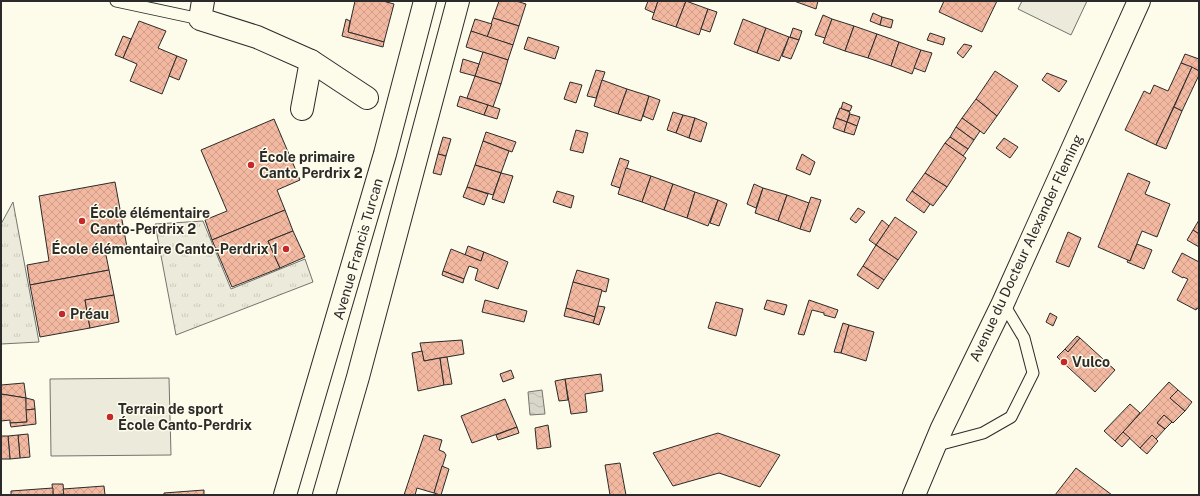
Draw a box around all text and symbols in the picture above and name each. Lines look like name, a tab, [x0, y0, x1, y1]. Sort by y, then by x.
street label: Avenue du Docteur Alexander Fleming	[966, 132, 1086, 364]
place label: École primaire Canto Perdrix 2	[259, 148, 363, 181]
marker: École primaire Canto Perdrix 2	[246, 160, 256, 170]
street label: Avenue Francis Turcan	[330, 176, 386, 322]
place label: École élémentaire Canto-Perdrix 2	[90, 204, 210, 237]
marker: École élémentaire Canto-Perdrix 2	[77, 216, 87, 226]
place label: École élémentaire Canto-Perdrix 1	[51, 240, 278, 257]
marker: École élémentaire Canto-Perdrix 1	[281, 244, 291, 254]
place label: Préau	[70, 306, 109, 322]
marker: Préau	[57, 309, 67, 319]
place label: Vulco	[1072, 354, 1110, 370]
marker: Vulco	[1059, 357, 1069, 367]
place label: Terrain de sport École Canto-Perdrix	[118, 401, 252, 433]
marker: Terrain de sport École Canto-Perdrix	[105, 412, 115, 422]

